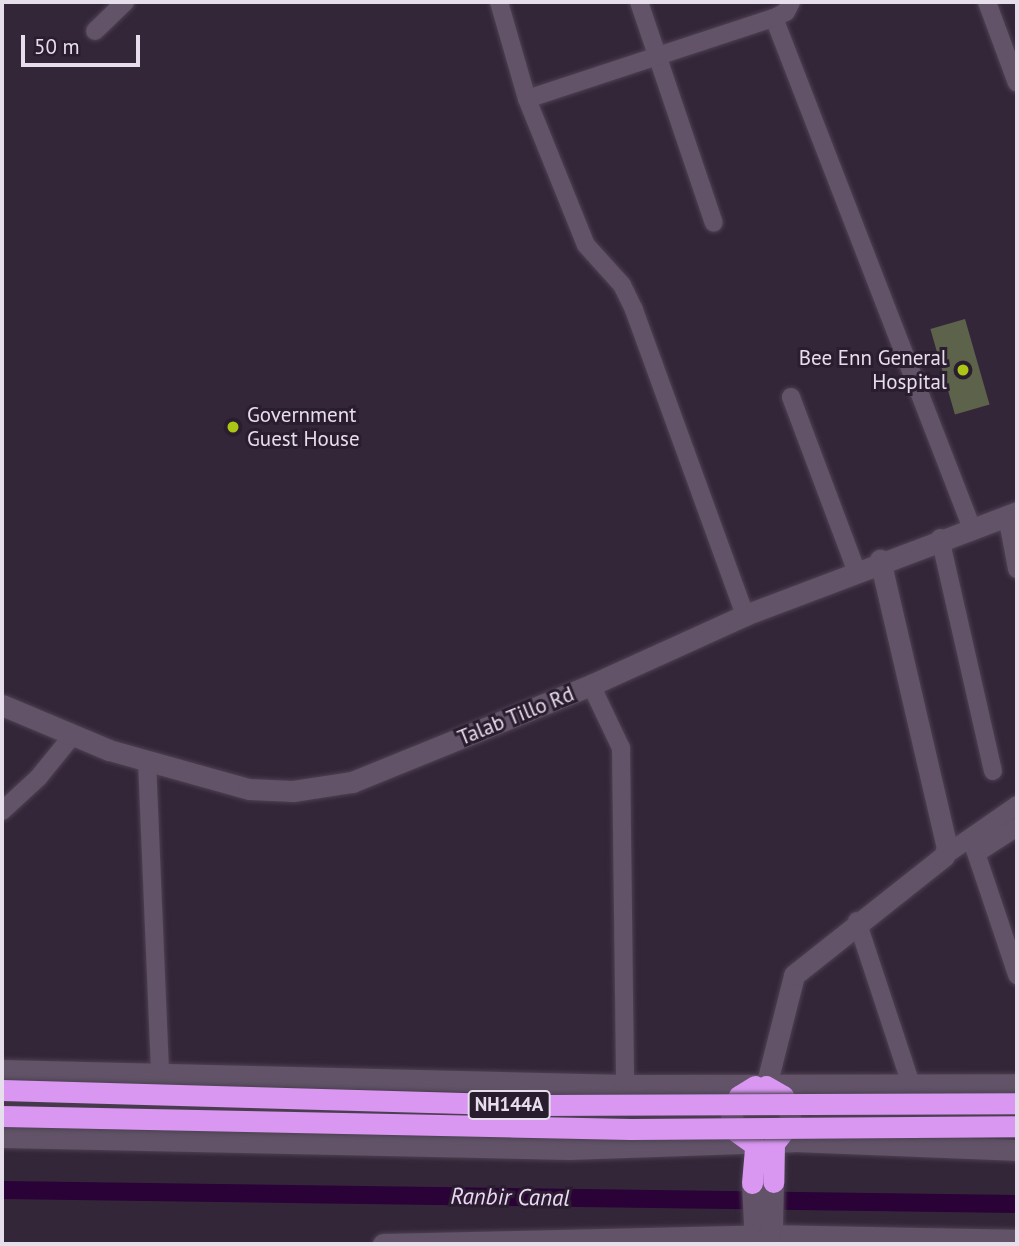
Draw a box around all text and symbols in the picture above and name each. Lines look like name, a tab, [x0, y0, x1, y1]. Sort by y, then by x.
scale bar	[24, 21, 144, 65]
text: 50 m	[34, 33, 80, 60]
place label: Bee Enn General Hospital	[799, 345, 947, 395]
marker: Bee Enn General Hospital	[953, 360, 973, 380]
place label: Government Guest House	[247, 402, 360, 452]
marker: Government Guest House	[225, 419, 241, 435]
street label: Talab Tillo Rd	[454, 681, 578, 751]
road number: NH144A	[467, 1090, 551, 1120]
water label: Ranbir Canal	[450, 1182, 570, 1212]

